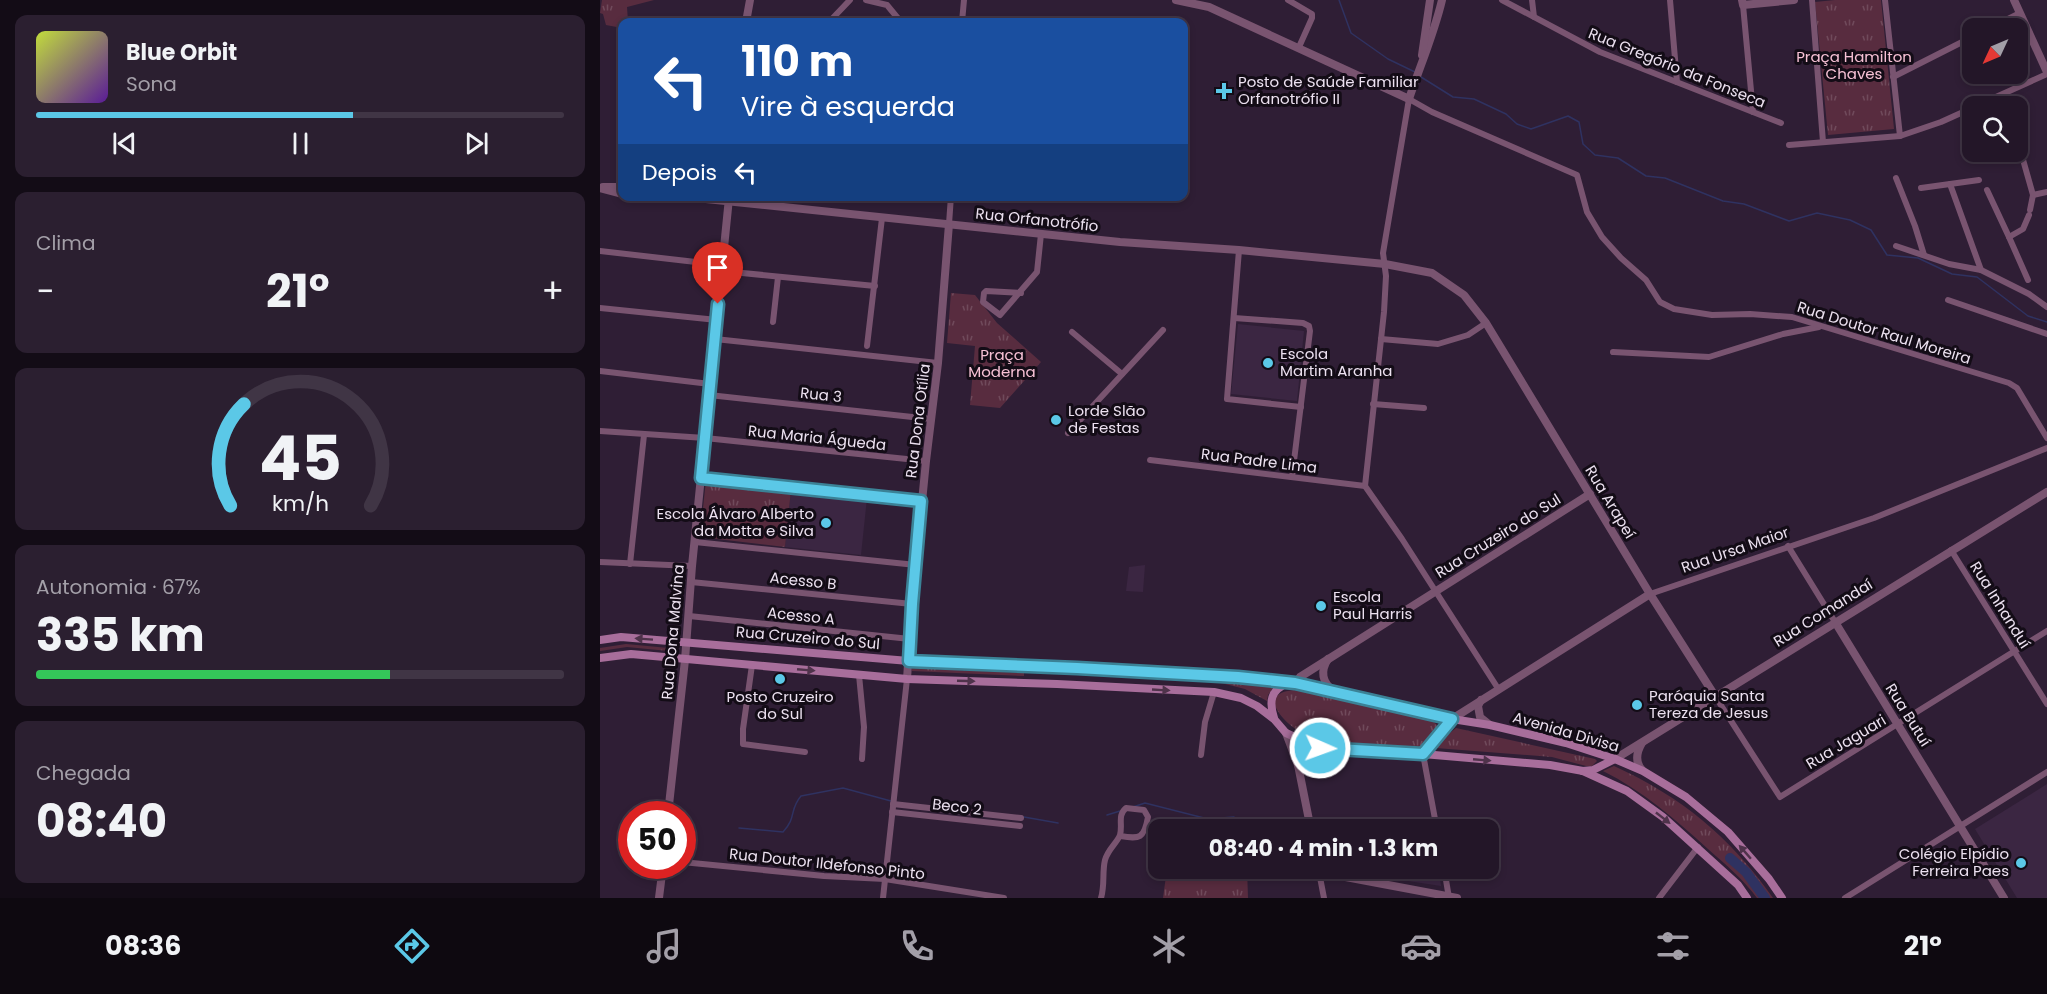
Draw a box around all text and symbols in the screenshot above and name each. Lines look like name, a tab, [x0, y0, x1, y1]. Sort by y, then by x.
north arrow	[1962, 18, 2028, 84]
map controls	[1962, 18, 2028, 162]
street label: Rua Gregório da Fonseca	[1585, 22, 1769, 113]
text: 110 m	[741, 32, 853, 91]
text: Blue Orbit	[126, 37, 237, 68]
icon: left	[642, 42, 720, 120]
park label: Praça Hamilton Chaves	[1796, 46, 1912, 84]
text: Sona	[126, 70, 177, 98]
place label: Posto de Saúde Familiar Orfanotrófio II	[1238, 71, 1419, 109]
marker: Posto de Saúde Familiar Orfanotrófio II	[1215, 82, 1233, 100]
text: Vire à esquerda	[741, 88, 955, 125]
button: search	[1962, 96, 2028, 162]
icon: previous	[108, 127, 141, 160]
icon: pause	[284, 127, 317, 160]
icon: next	[460, 127, 493, 160]
icon: left	[729, 156, 762, 189]
text: Depois	[642, 157, 717, 188]
street label: Rua Orfanotrófio	[975, 203, 1100, 236]
text: Clima	[36, 229, 95, 257]
pin	[692, 242, 743, 304]
icon: arrive	[701, 251, 734, 284]
text: 21°	[266, 260, 330, 323]
text: −	[36, 268, 54, 315]
text: +	[541, 268, 564, 315]
street label: Rua Doutor Raul Moreira	[1795, 296, 1974, 369]
place label: Escola Martim Aranha	[1280, 343, 1392, 381]
park label: Praça Moderna	[968, 344, 1036, 382]
marker: Escola Martim Aranha	[1261, 356, 1275, 370]
street label: Rua Dona Otília	[900, 362, 935, 479]
street label: Rua 3	[799, 382, 843, 407]
place label: Lorde Slão de Festas	[1068, 400, 1145, 438]
marker: Lorde Slão de Festas	[1049, 413, 1063, 427]
text: 45	[259, 414, 341, 502]
street label: Rua Maria Águeda	[747, 420, 887, 455]
street label: Rua Padre Lima	[1200, 443, 1318, 478]
street label: Rua Arapeí	[1580, 461, 1641, 542]
text: km/h	[271, 488, 329, 519]
street label: Rua Cruzeiro do Sul	[1431, 488, 1565, 583]
place label: Escola Álvaro Alberto da Motta e Silva	[656, 503, 814, 541]
marker: Escola Álvaro Alberto da Motta e Silva	[819, 516, 833, 530]
street label: Rua Ursa Maior	[1678, 521, 1792, 578]
street label: Rua Inhanduí	[1965, 557, 2036, 653]
street label: Rua Dona Malvina	[656, 564, 689, 700]
street label: Acesso B	[769, 567, 837, 594]
text: Autonomia · 67%	[36, 573, 201, 601]
street label: Rua Comandaí	[1769, 574, 1877, 651]
place label: Escola Paul Harris	[1333, 586, 1413, 624]
marker: Escola Paul Harris	[1314, 599, 1328, 613]
street label: Acesso A	[766, 602, 836, 629]
text: 335 km	[36, 604, 205, 667]
street label: Rua Cruzeiro do Sul	[735, 621, 881, 654]
one-way arrow	[634, 634, 653, 643]
one-way arrow	[797, 665, 816, 675]
marker: Posto Cruzeiro do Sul	[773, 672, 787, 686]
one-way arrow	[956, 676, 975, 686]
street label: Rua Butuí	[1881, 679, 1936, 750]
one-way arrow	[1151, 685, 1170, 695]
place label: Paróquia Santa Tereza de Jesus	[1649, 685, 1768, 723]
place label: Posto Cruzeiro do Sul	[727, 686, 833, 724]
marker: Paróquia Santa Tereza de Jesus	[1630, 698, 1644, 712]
street label: Avenida Divisa	[1510, 706, 1622, 757]
street label: Rua Jaguari	[1802, 709, 1890, 774]
position arrow	[1288, 716, 1352, 780]
one-way arrow	[1472, 755, 1491, 765]
text: Chegada	[36, 759, 131, 787]
text: 08:40	[36, 790, 167, 853]
street label: Beco 2	[931, 793, 983, 820]
speed limit sign: 50	[618, 801, 696, 879]
one-way arrow	[1655, 811, 1671, 824]
text: 08:40 · 4 min · 1.3 km	[1209, 833, 1438, 864]
street label: Rua Doutor Ildefonso Pinto	[728, 843, 926, 884]
place label: Colégio Elpídio Ferreira Paes	[1899, 843, 2009, 881]
one-way arrow	[1739, 845, 1752, 860]
marker: Colégio Elpídio Ferreira Paes	[2014, 856, 2028, 870]
icon: directions	[391, 925, 433, 967]
icon: music	[643, 925, 685, 967]
icon: phone	[896, 925, 938, 967]
icon: climate	[1148, 925, 1190, 967]
icon: car	[1400, 925, 1442, 967]
icon: filters	[1652, 925, 1694, 967]
text: 08:36	[105, 927, 181, 964]
text: 21°	[1904, 927, 1942, 964]

